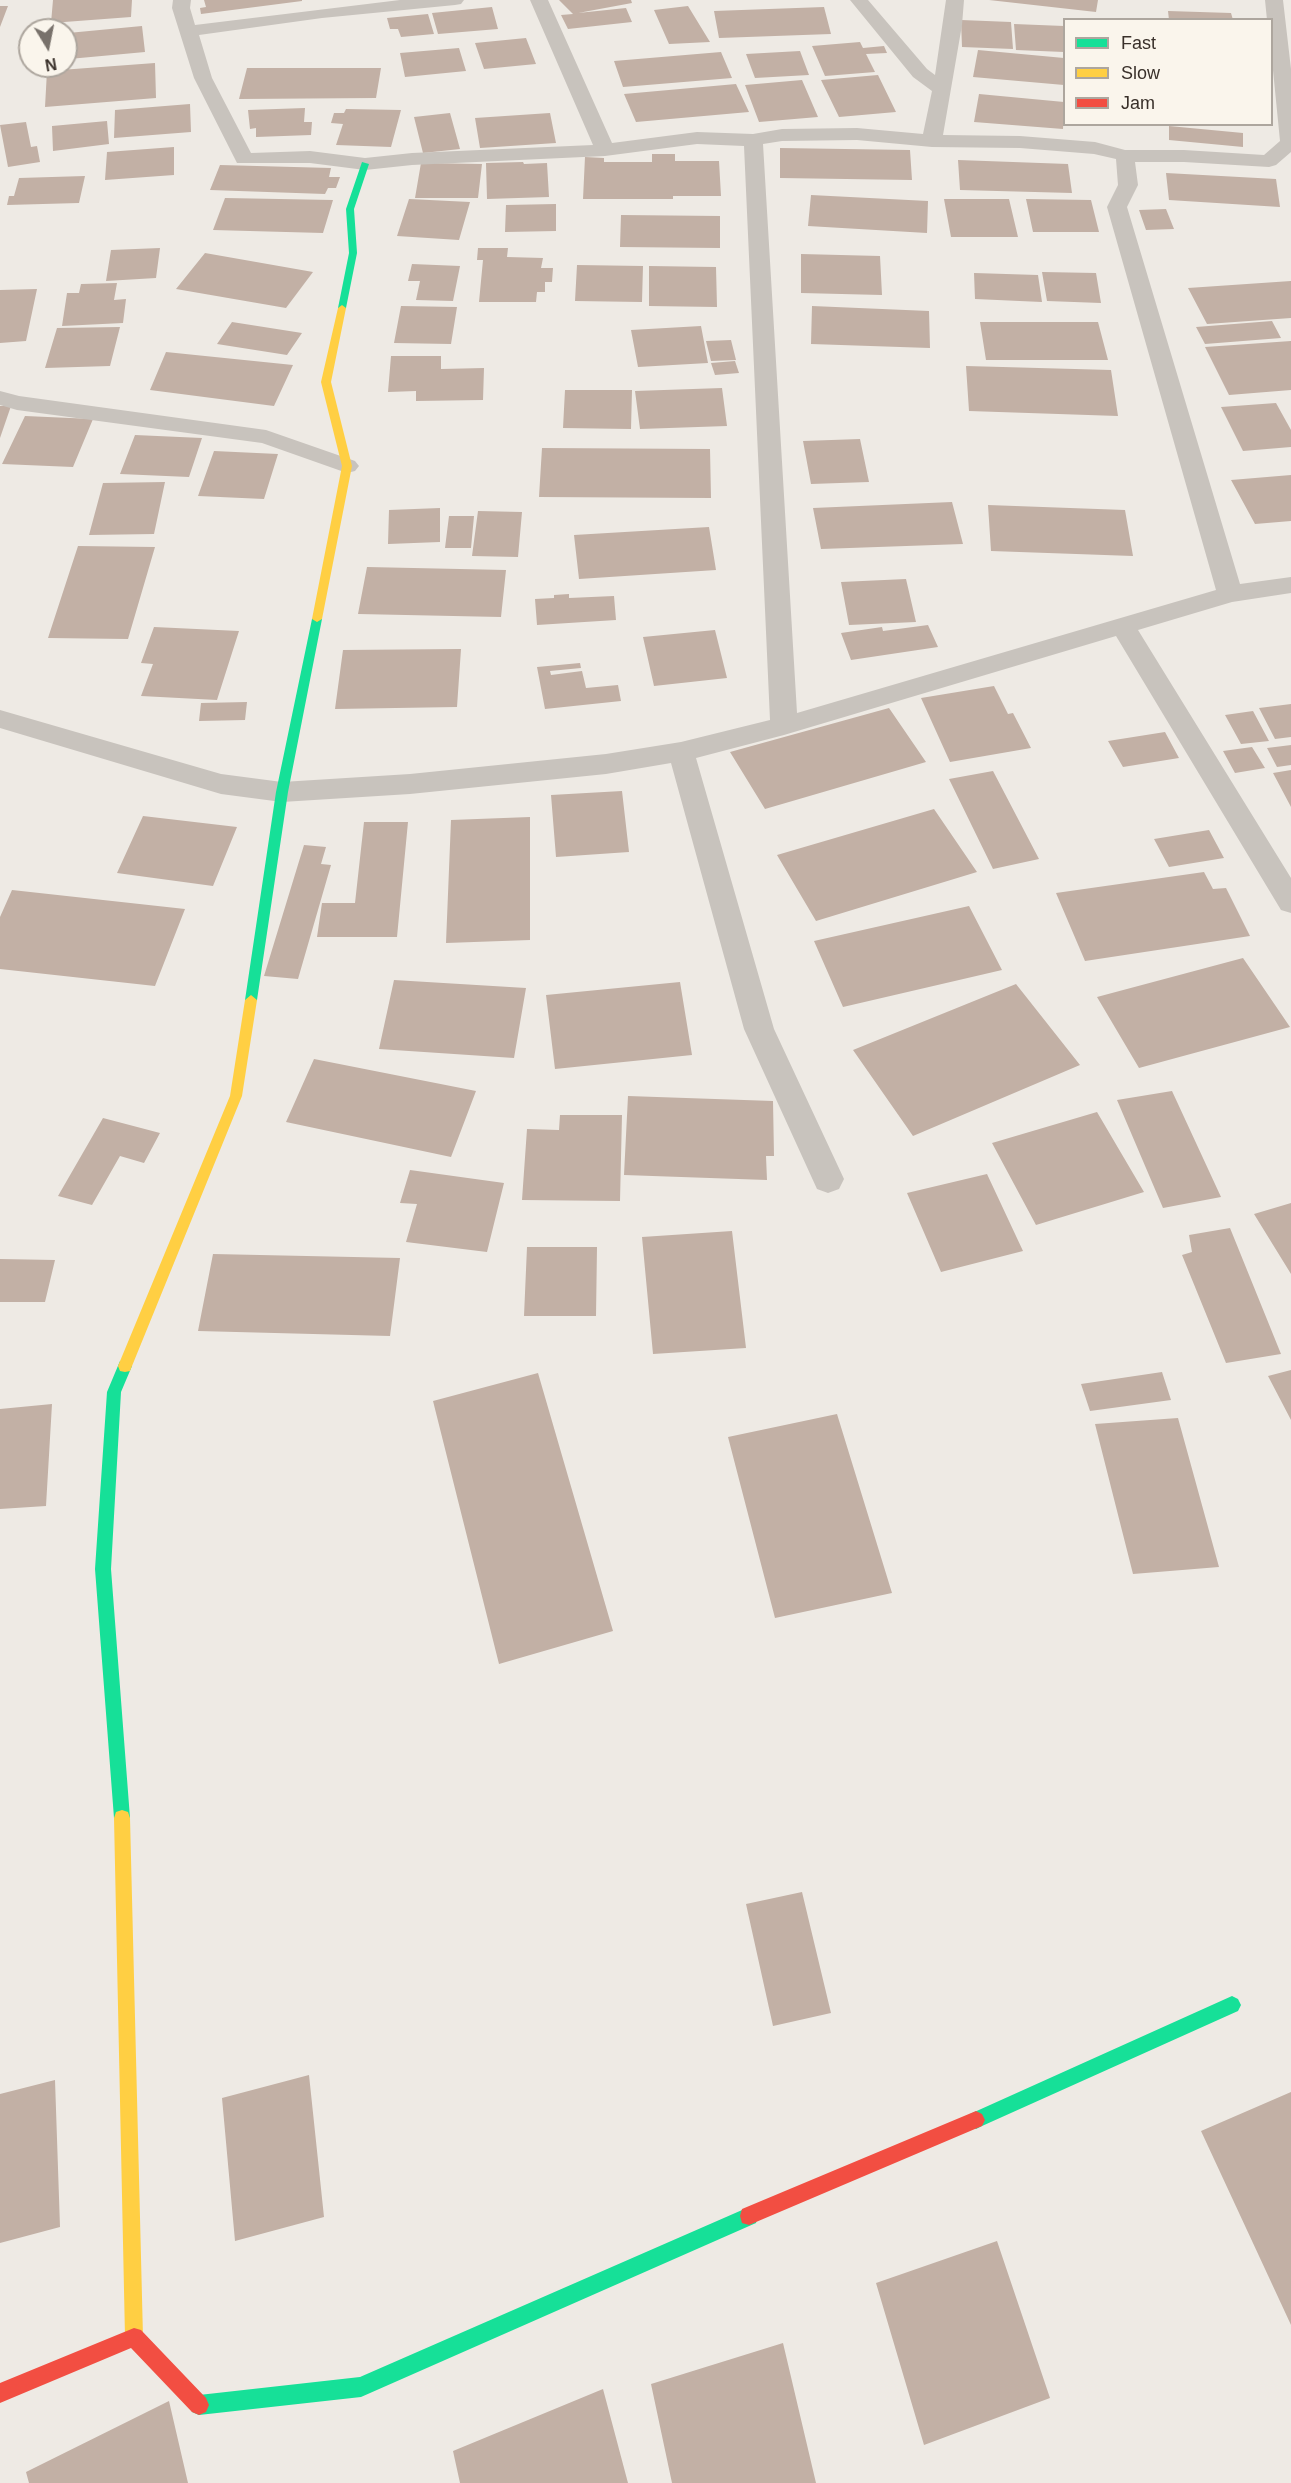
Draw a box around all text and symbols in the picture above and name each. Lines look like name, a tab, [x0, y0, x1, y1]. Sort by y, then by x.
north arrow	[18, 18, 78, 78]
legend	[1063, 18, 1273, 126]
text: Fast	[1121, 33, 1156, 53]
text: N	[44, 55, 58, 74]
text: Slow	[1121, 63, 1160, 83]
text: Jam	[1121, 93, 1155, 113]

